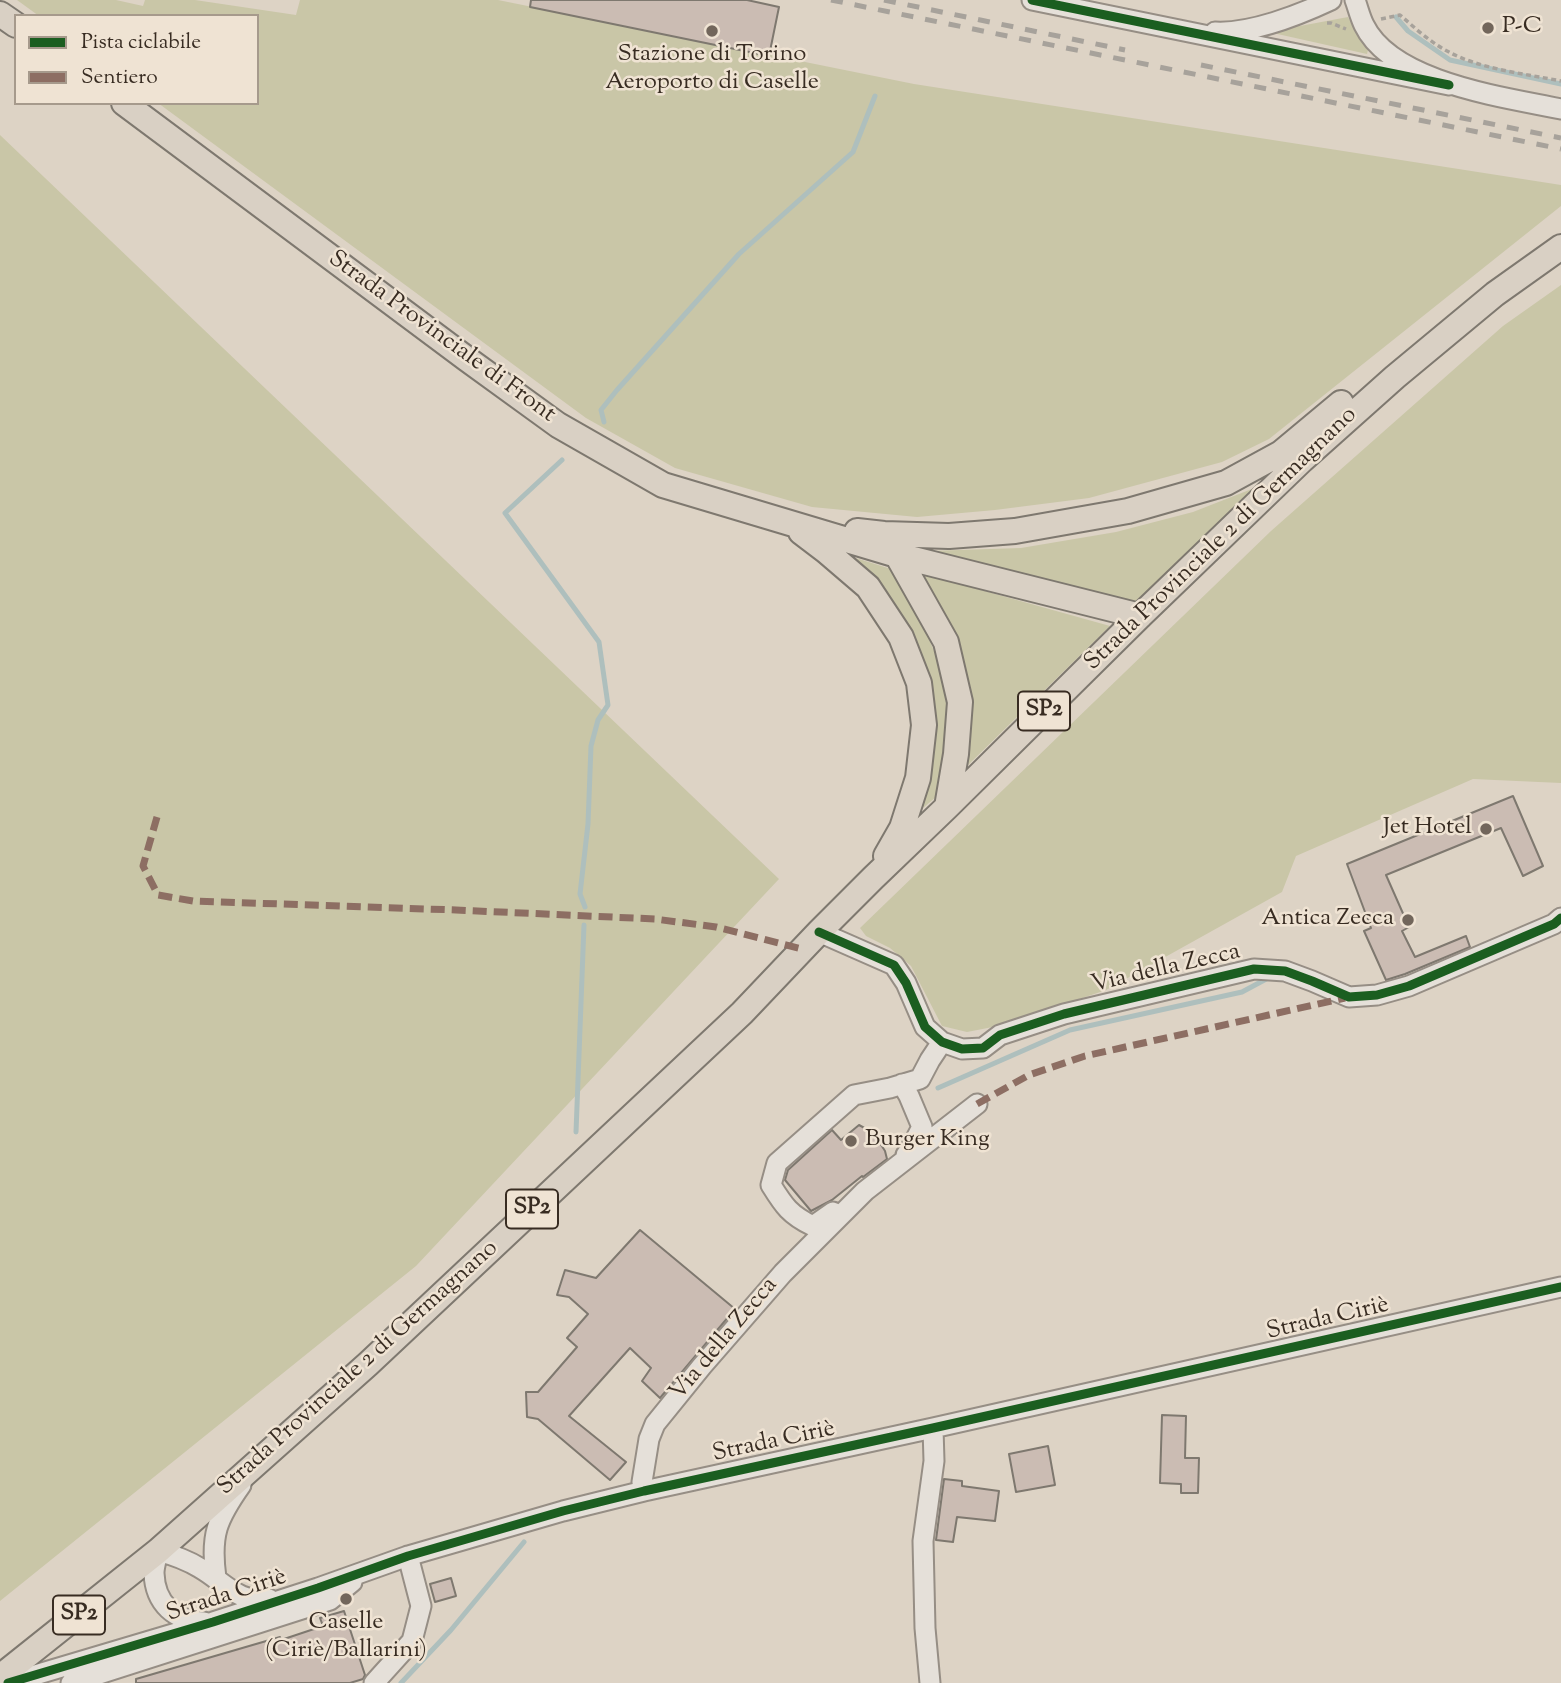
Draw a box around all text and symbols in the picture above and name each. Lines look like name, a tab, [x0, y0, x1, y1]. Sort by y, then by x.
legend	[14, 14, 259, 105]
place label: P-C	[1502, 14, 1542, 42]
marker: P-C	[1480, 20, 1496, 36]
marker: Stazione di Torino Aeroporto di Caselle	[704, 23, 720, 39]
text: Pista ciclabile	[81, 28, 201, 58]
place label: Stazione di Torino Aeroporto di Caselle	[605, 42, 819, 98]
text: Sentiero	[81, 63, 158, 93]
street label: Strada Provinciale di Front	[322, 246, 560, 430]
street label: Strada Provinciale 2 di Germagnano	[1080, 402, 1364, 678]
road number: SP2	[1018, 692, 1070, 730]
place label: Jet Hotel	[1383, 815, 1472, 843]
marker: Jet Hotel	[1478, 821, 1494, 837]
place label: Antica Zecca	[1261, 906, 1394, 934]
marker: Antica Zecca	[1400, 912, 1416, 928]
street label: Via della Zecca	[1089, 939, 1243, 1001]
place label: Burger King	[865, 1127, 990, 1155]
marker: Burger King	[843, 1133, 859, 1149]
road number: SP2	[506, 1190, 558, 1228]
street label: Strada Provinciale 2 di Germagnano	[213, 1235, 505, 1503]
street label: Via della Zecca	[665, 1272, 785, 1408]
street label: Strada Ciriè	[1264, 1292, 1392, 1348]
street label: Strada Ciriè	[710, 1416, 838, 1470]
street label: Strada Ciriè	[163, 1564, 291, 1630]
marker: Caselle (Ciriè/Ballarini)	[338, 1591, 354, 1607]
road number: SP2	[53, 1596, 105, 1634]
place label: Caselle (Ciriè/Ballarini)	[265, 1610, 427, 1666]

